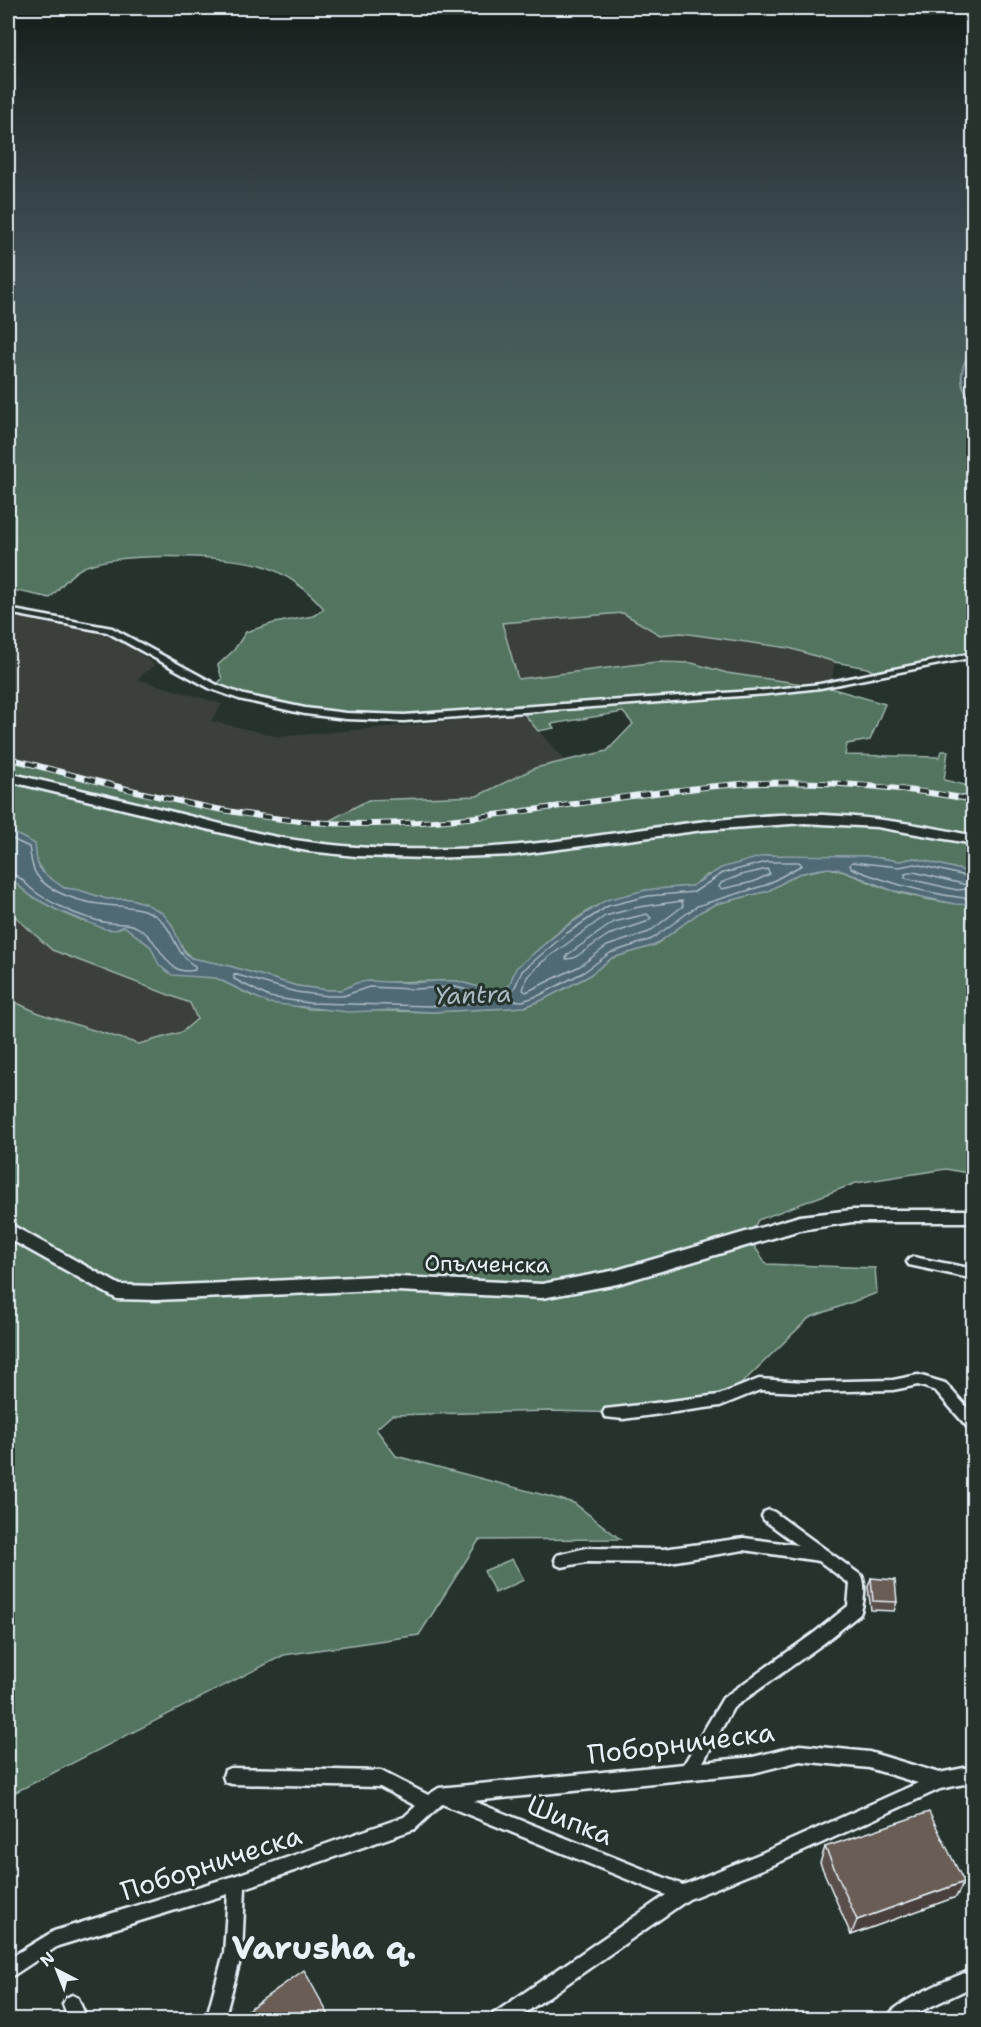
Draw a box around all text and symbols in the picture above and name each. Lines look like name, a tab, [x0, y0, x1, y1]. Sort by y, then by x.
water label: Yantra	[434, 978, 512, 1012]
street label: Опълченска	[424, 1248, 550, 1280]
street label: Поборническа	[585, 1713, 777, 1773]
street label: Шипка	[522, 1786, 619, 1854]
street label: Поборническа	[116, 1816, 306, 1910]
district label: Varusha q.	[232, 1925, 416, 1970]
north arrow	[27, 1940, 87, 2000]
text: N	[36, 1947, 59, 1971]

